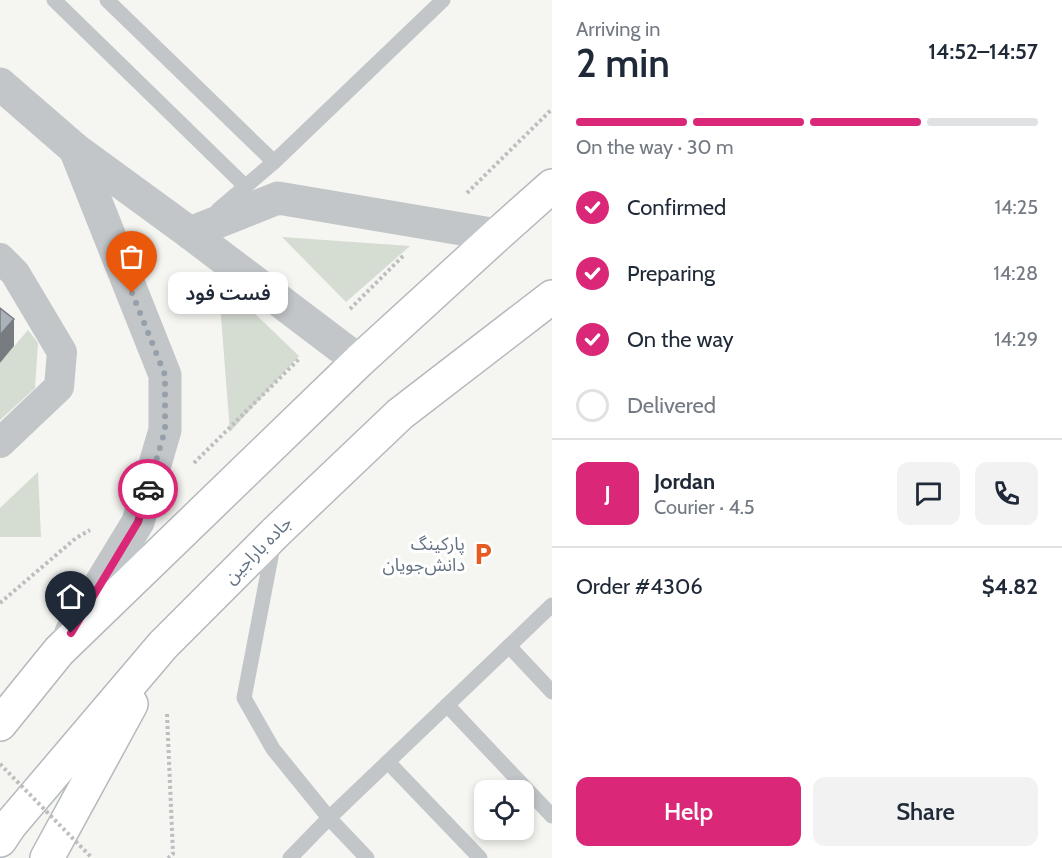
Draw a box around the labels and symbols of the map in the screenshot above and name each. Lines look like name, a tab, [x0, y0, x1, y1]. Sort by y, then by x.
pin	[106, 231, 157, 293]
callout: فست فود	[168, 272, 288, 314]
courier	[118, 459, 178, 519]
street label: جاده باراجین	[220, 512, 296, 588]
place label: پارکینگ دانش‌جویان	[382, 533, 465, 576]
parking icon: پارکینگ دانش‌جویان	[470, 541, 496, 567]
pin	[45, 571, 96, 633]

